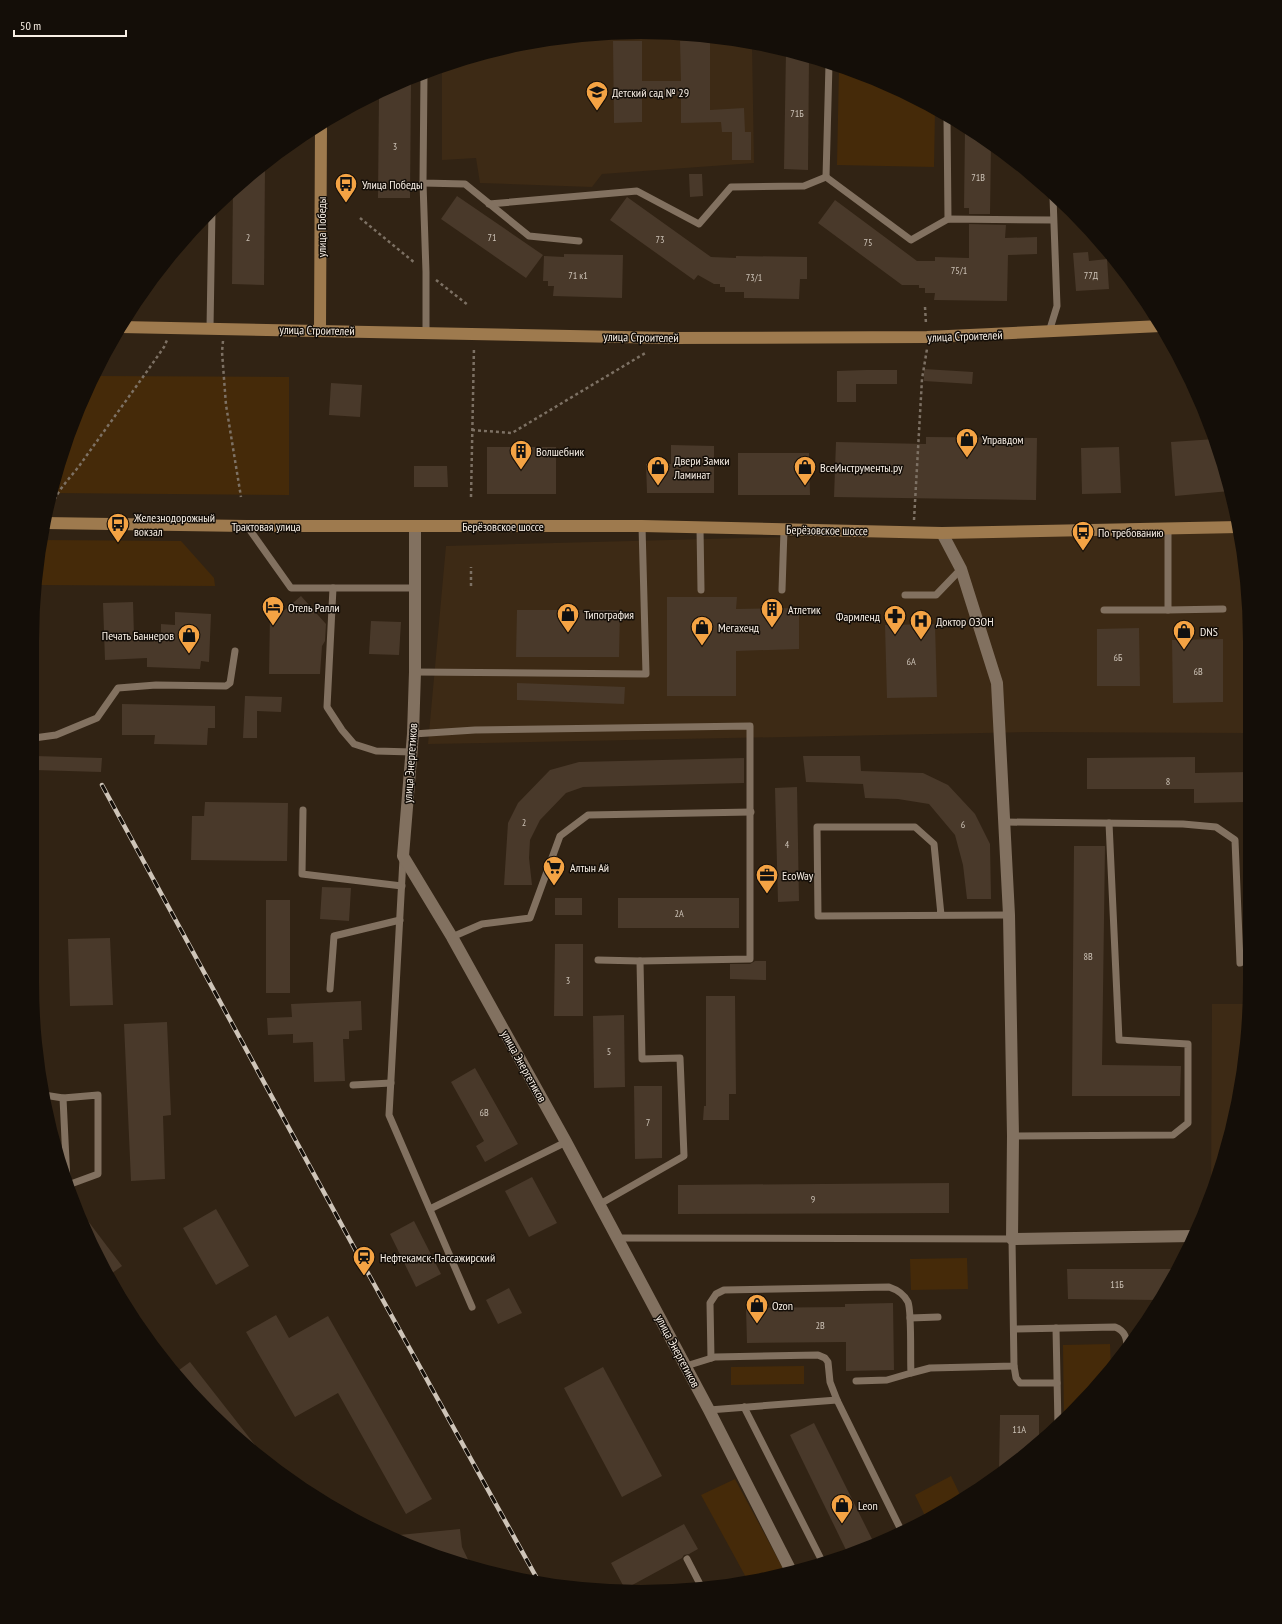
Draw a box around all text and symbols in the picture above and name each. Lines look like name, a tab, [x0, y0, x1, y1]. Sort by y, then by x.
scale bar	[14, 12, 126, 38]
text: 50 m	[20, 18, 41, 33]
school or university icon: Детский сад № 29	[584, 79, 610, 112]
place label: Детский сад № 29	[612, 85, 689, 100]
house number: 71Б	[790, 107, 804, 120]
house number: 3	[393, 140, 397, 153]
bus stop icon: Улица Победы	[333, 171, 359, 204]
house number: 71В	[971, 171, 985, 184]
place label: Улица Победы	[362, 177, 422, 192]
street label: улица Победы	[314, 197, 329, 257]
house number: 2	[246, 231, 250, 244]
house number: 71	[488, 231, 497, 244]
house number: 73	[656, 233, 665, 246]
house number: 75	[864, 236, 873, 249]
house number: 75/1	[951, 264, 967, 277]
house number: 71 к1	[568, 269, 588, 282]
house number: 77Д	[1084, 269, 1099, 282]
house number: 73/1	[746, 271, 762, 284]
street label: улица Строителей	[279, 322, 355, 338]
street label: улица Строителей	[927, 327, 1003, 345]
street label: улица Строителей	[603, 329, 679, 345]
shop icon: Управдом	[954, 426, 980, 459]
place label: Управдом	[982, 432, 1024, 447]
building icon: Волшебник	[508, 438, 534, 471]
place label: Волшебник	[536, 444, 584, 459]
place label: Двери Замки Ламинат	[673, 453, 730, 482]
shop icon: Двери Замки Ламинат	[645, 454, 671, 487]
shop icon: ВсеИнструменты.ру	[792, 454, 818, 487]
place label: ВсеИнструменты.ру	[820, 460, 903, 475]
place label: Железнодорожный вокзал	[133, 510, 215, 539]
bus stop icon: Железнодорожный вокзал	[105, 511, 131, 544]
street label: Трактовая улица	[231, 519, 301, 534]
street label: Берёзовское шоссе	[462, 519, 544, 534]
bus stop icon: По требованию	[1070, 519, 1096, 552]
street label: Берёзовское шоссе	[786, 522, 868, 538]
place label: По требованию	[1098, 525, 1164, 540]
hotel icon: Отель Ралли	[260, 594, 286, 627]
building icon: Атлетик	[759, 596, 785, 629]
place label: Отель Ралли	[288, 600, 340, 615]
shop icon: Типография	[555, 601, 581, 634]
place label: Атлетик	[788, 602, 821, 617]
pharmacy icon: Фармленд	[882, 603, 908, 636]
place label: Типография	[584, 607, 634, 622]
hospital icon: Доктор ОЗОН	[908, 608, 934, 641]
place label: Фармленд	[836, 609, 881, 624]
shop icon: Мегахенд	[689, 614, 715, 647]
place label: Доктор ОЗОН	[936, 614, 994, 629]
shop icon: DNS	[1171, 618, 1197, 651]
place label: Мегахенд	[718, 620, 760, 635]
shop icon: Печать Баннеров	[176, 622, 202, 655]
place label: DNS	[1200, 624, 1218, 639]
place label: Печать Баннеров	[102, 628, 174, 643]
house number: 6Б	[1114, 651, 1123, 664]
house number: 6А	[906, 655, 916, 668]
house number: 6В	[1193, 665, 1203, 678]
street label: улица Энергетиков	[400, 722, 420, 804]
house number: 8	[1166, 775, 1170, 788]
house number: 2	[522, 816, 526, 829]
house number: 6	[961, 818, 966, 831]
house number: 4	[785, 838, 790, 851]
supermarket icon: Алтын Ай	[541, 854, 567, 887]
place label: Алтын Ай	[570, 860, 609, 875]
office icon: EcoWay	[754, 862, 780, 895]
place label: EcoWay	[782, 868, 814, 883]
house number: 2А	[674, 907, 684, 920]
house number: 8В	[1083, 950, 1093, 963]
house number: 3	[566, 974, 570, 987]
street label: улица Энергетиков	[498, 1027, 550, 1105]
house number: 5	[607, 1045, 611, 1058]
house number: 6В	[479, 1106, 489, 1119]
house number: 7	[646, 1116, 650, 1129]
house number: 9	[811, 1193, 815, 1206]
station icon: Нефтекамск-Пассажирский	[351, 1244, 377, 1277]
place label: Нефтекамск-Пассажирский	[380, 1250, 495, 1265]
house number: 11Б	[1110, 1278, 1124, 1291]
shop icon: Ozon	[744, 1292, 770, 1325]
place label: Ozon	[772, 1298, 793, 1313]
street label: улица Энергетиков	[653, 1312, 704, 1390]
house number: 2B	[815, 1319, 825, 1332]
house number: 11А	[1012, 1423, 1026, 1436]
shop icon: Leon	[829, 1492, 855, 1525]
place label: Leon	[858, 1498, 878, 1513]

